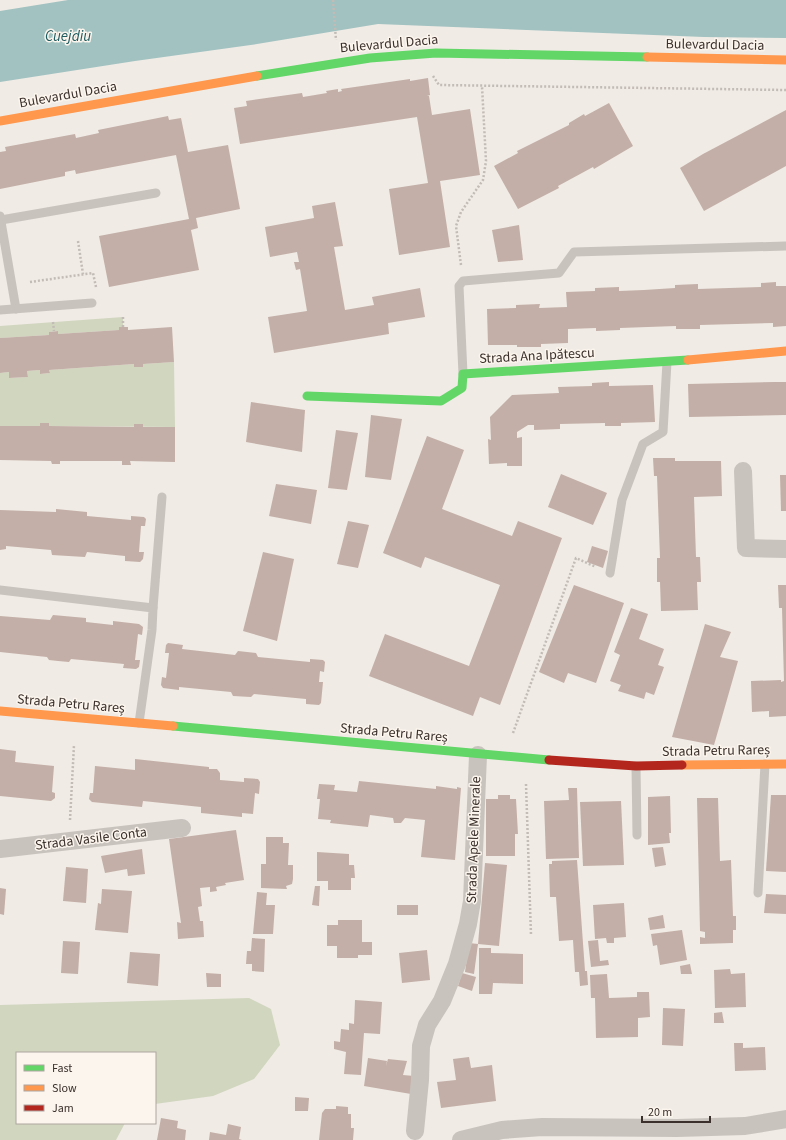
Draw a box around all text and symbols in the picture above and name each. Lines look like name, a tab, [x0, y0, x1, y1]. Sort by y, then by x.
water label: Cuejdiu	[45, 26, 91, 47]
street label: Bulevardul Dacia	[339, 30, 439, 58]
street label: Bulevardul Dacia	[665, 34, 765, 56]
street label: Bulevardul Dacia	[18, 77, 118, 113]
street label: Strada Ana Ipătescu	[479, 343, 595, 369]
street label: Strada Petru Rareș	[16, 689, 126, 719]
street label: Strada Petru Rareș	[339, 718, 449, 748]
street label: Strada Petru Rareș	[662, 740, 770, 762]
street label: Strada Apele Minerale	[462, 776, 486, 904]
street label: Strada Vasile Conta	[34, 822, 148, 856]
legend	[16, 1052, 156, 1124]
text: Fast	[52, 1060, 72, 1077]
text: Slow	[52, 1080, 77, 1097]
scale bar	[642, 1098, 710, 1124]
text: Jam	[52, 1100, 74, 1117]
text: 20 m	[648, 1104, 672, 1121]

